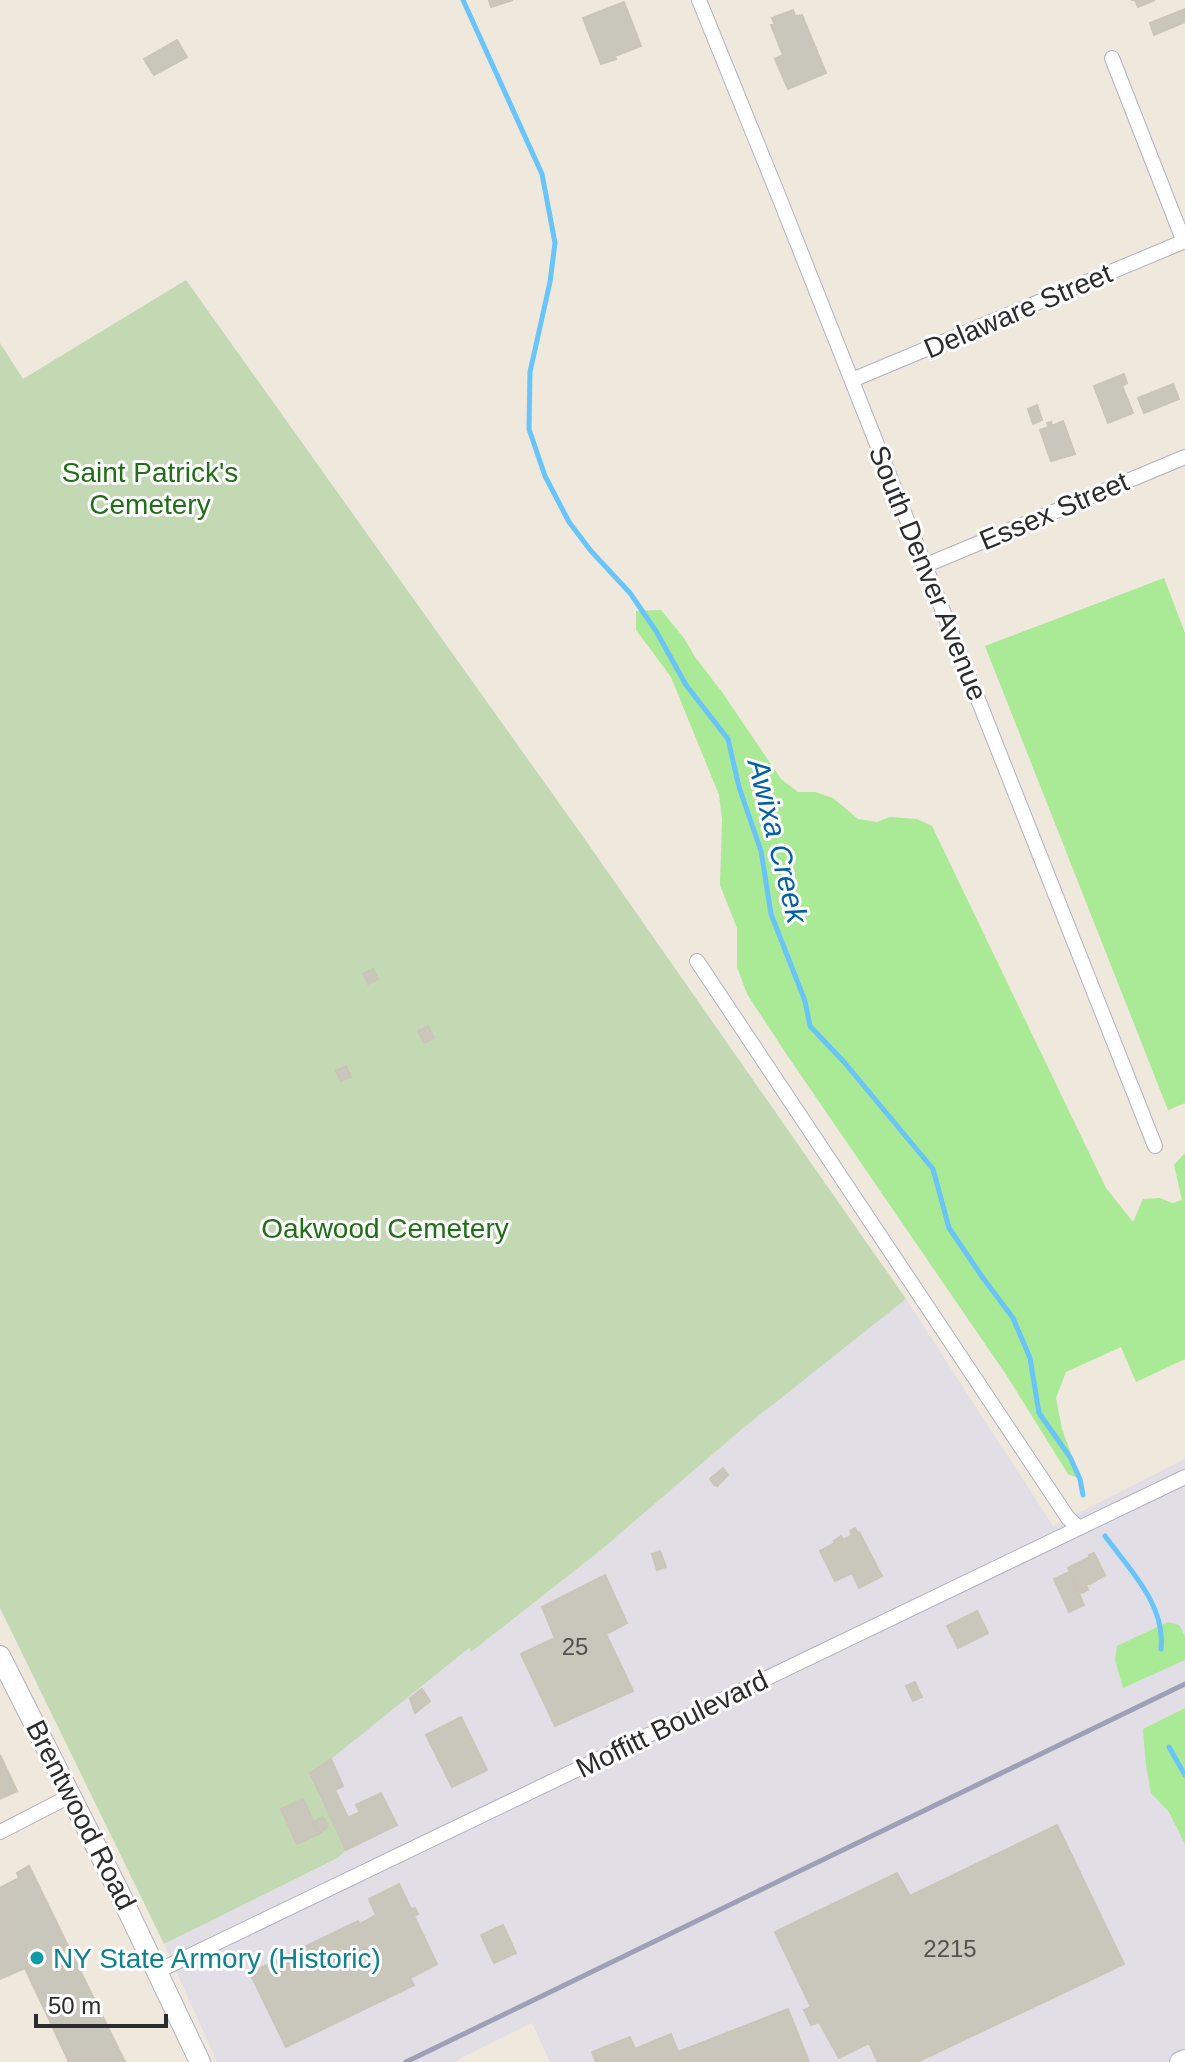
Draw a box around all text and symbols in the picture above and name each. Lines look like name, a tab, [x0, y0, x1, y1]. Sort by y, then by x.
street label: Delaware Street	[920, 257, 1117, 364]
street label: South Denver Avenue	[863, 441, 993, 705]
park label: Saint Patrick's Cemetery	[62, 457, 238, 520]
street label: Essex Street	[975, 466, 1133, 556]
water label: Awixa Creek	[741, 754, 815, 928]
park label: Oakwood Cemetery	[261, 1213, 509, 1244]
house number: 25	[562, 1633, 588, 1660]
street label: Moffitt Boulevard	[571, 1664, 773, 1784]
street label: Brentwood Road	[20, 1715, 142, 1915]
house number: 2215	[923, 1935, 977, 1962]
place label: NY State Armory (Historic)	[53, 1943, 381, 1974]
marker: NY State Armory (Historic)	[28, 1949, 46, 1967]
scale bar	[36, 1978, 166, 2028]
text: 50 m	[48, 1992, 101, 2019]

